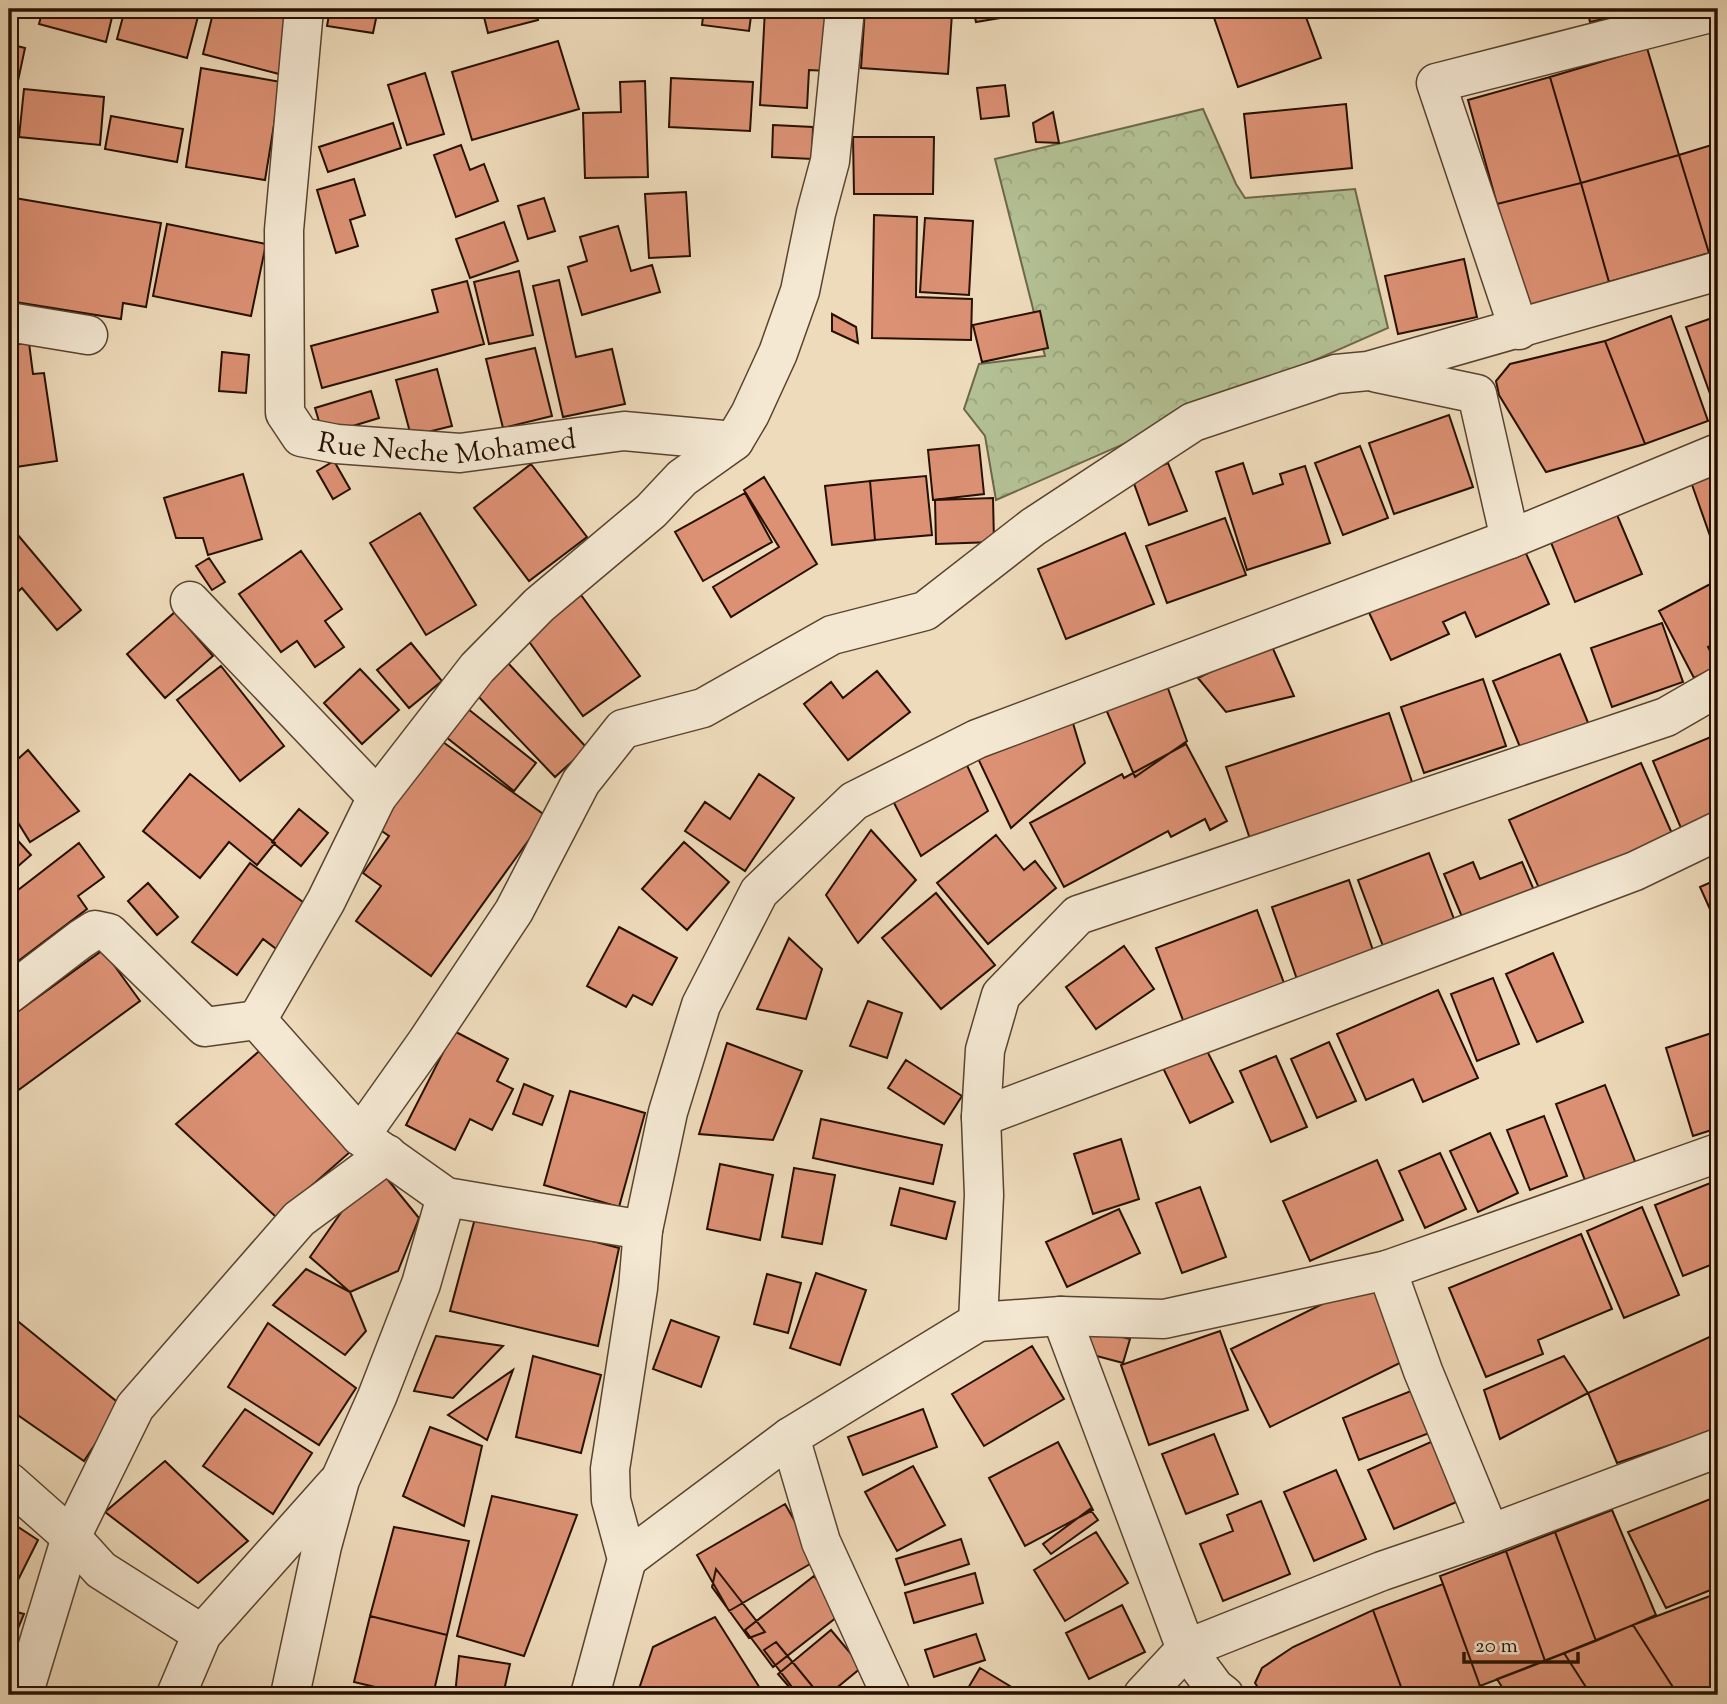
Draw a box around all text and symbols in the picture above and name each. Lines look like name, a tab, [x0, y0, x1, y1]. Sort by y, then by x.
street label: Rue Neche Mohamed	[314, 421, 579, 476]
scale bar	[1464, 1620, 1578, 1664]
text: 20 m	[1475, 1632, 1518, 1662]

